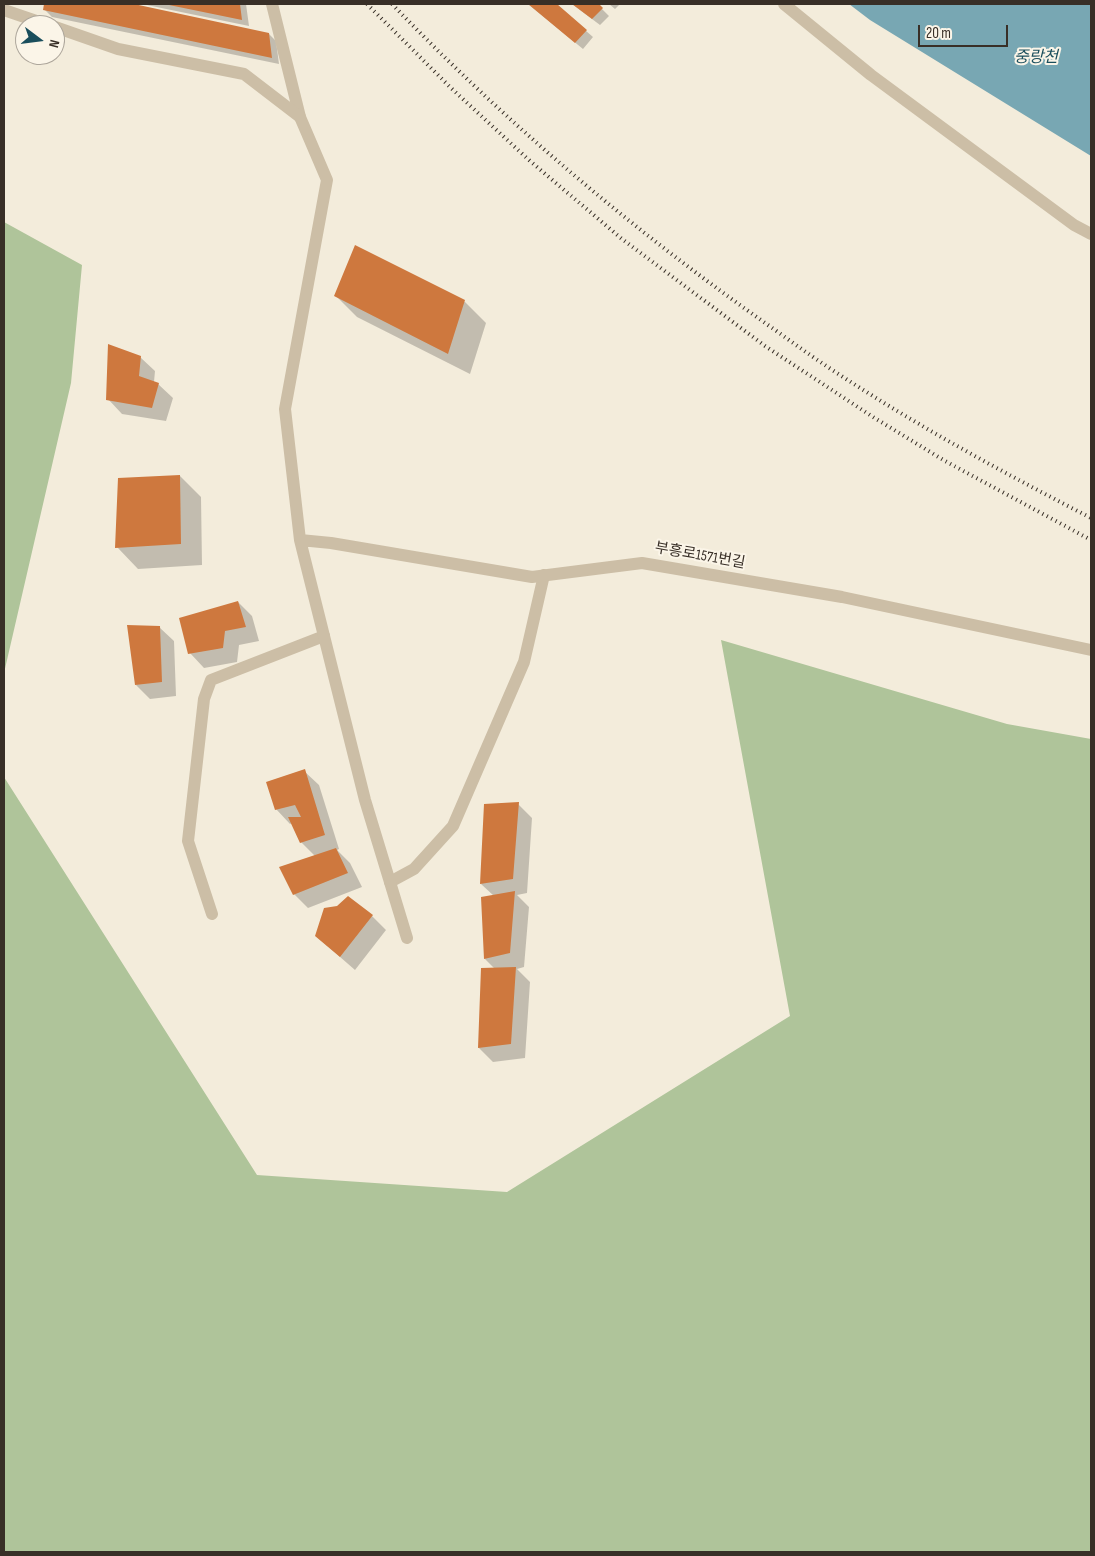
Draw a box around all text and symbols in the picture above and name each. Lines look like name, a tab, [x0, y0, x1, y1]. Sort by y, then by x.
north arrow	[15, 15, 65, 65]
scale bar	[920, 15, 1010, 47]
text: 20 m	[926, 24, 951, 43]
text: N	[45, 38, 63, 50]
water label: 중랑천	[1014, 48, 1058, 68]
street label: 부흥로1571번길	[653, 539, 747, 573]

